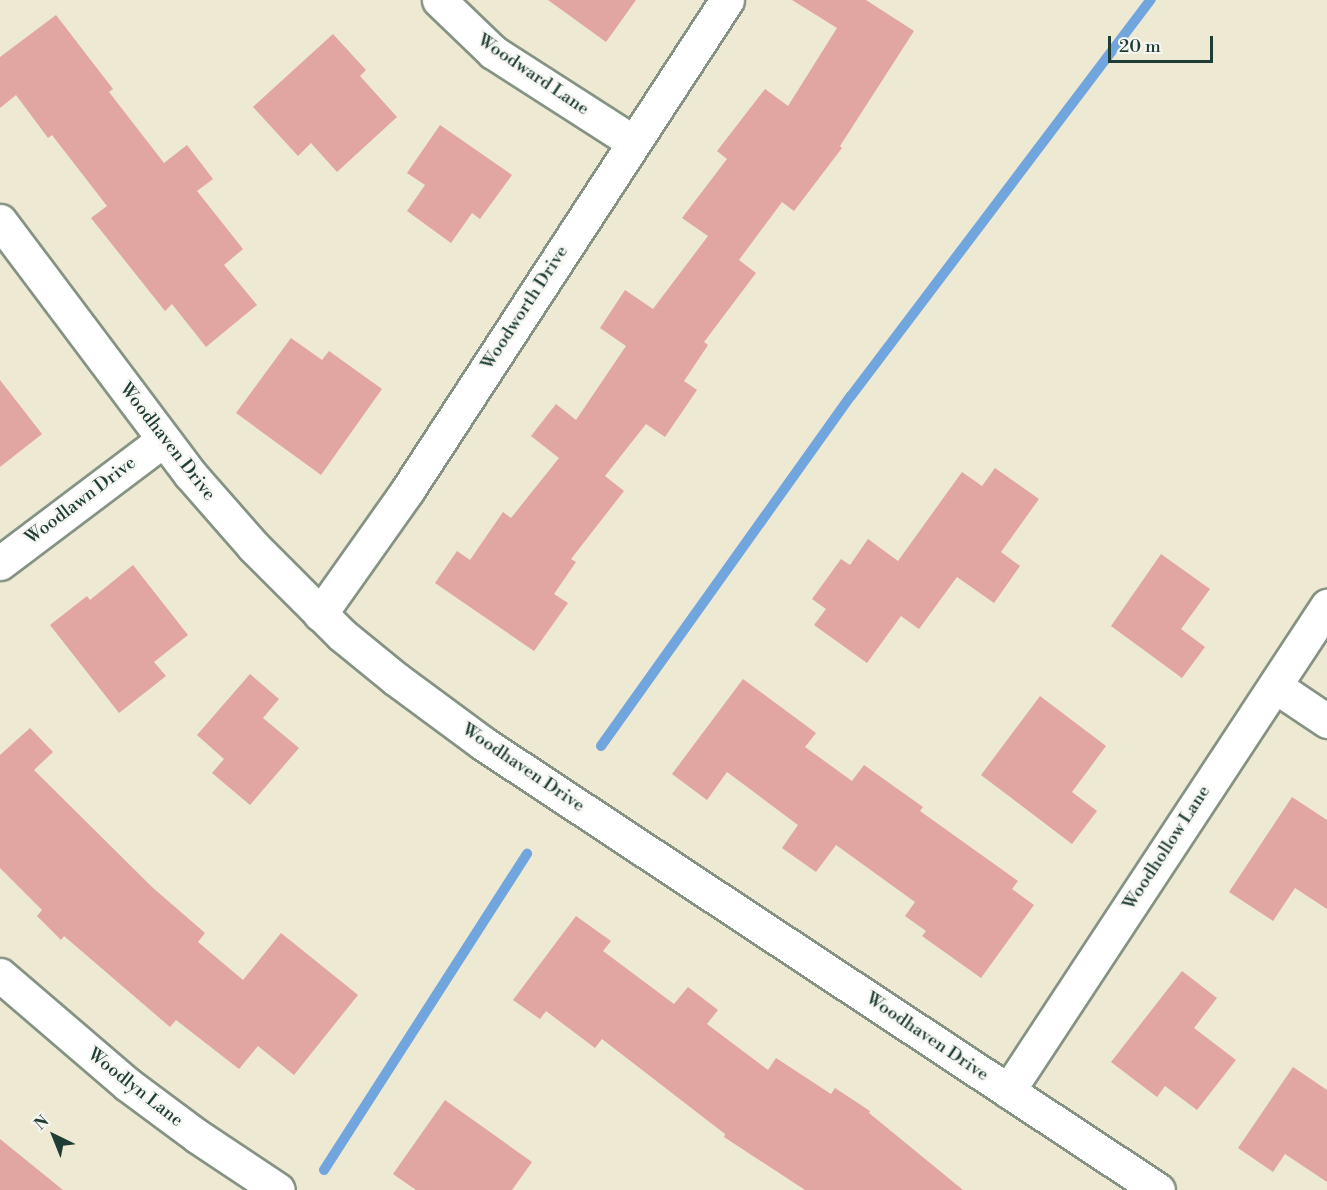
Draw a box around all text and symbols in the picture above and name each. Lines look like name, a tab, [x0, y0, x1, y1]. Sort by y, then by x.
scale bar	[1111, 24, 1216, 62]
street label: Woodward Lane	[473, 30, 593, 120]
text: 20 m	[1119, 35, 1161, 58]
street label: Woodworth Drive	[477, 242, 573, 374]
street label: Woodhaven Drive	[114, 379, 220, 505]
street label: Woodlawn Drive	[22, 452, 140, 550]
street label: Woodhaven Drive	[458, 719, 588, 817]
street label: Woodhollow Lane	[1119, 782, 1215, 914]
street label: Woodhaven Drive	[862, 988, 992, 1086]
street label: Woodlyn Lane	[83, 1044, 187, 1132]
north arrow	[24, 1106, 84, 1166]
text: N	[30, 1111, 53, 1134]

